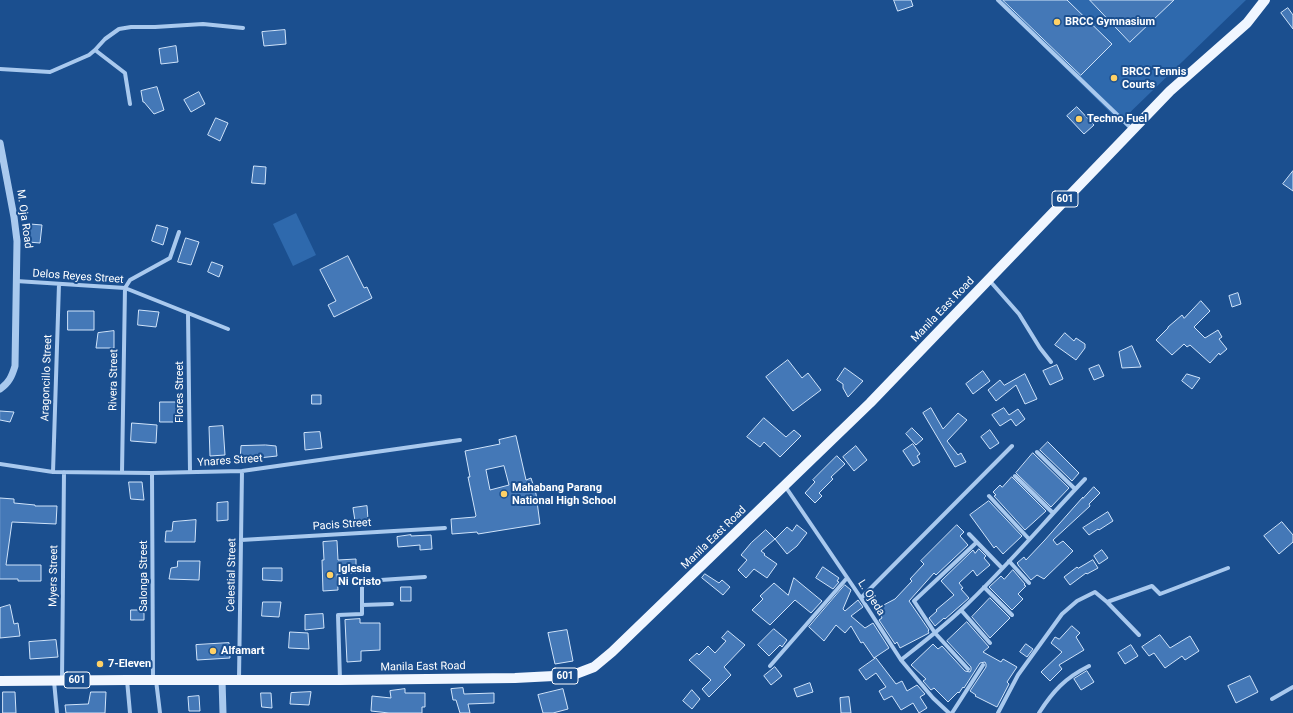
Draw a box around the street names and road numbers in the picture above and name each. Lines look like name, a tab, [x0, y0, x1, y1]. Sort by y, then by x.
street label: M. Oja Road	[13, 189, 35, 249]
road number: 601	[1052, 191, 1078, 207]
street label: Delos Reyes Street	[32, 267, 124, 287]
street label: Manila East Road	[909, 275, 977, 345]
street label: Aragoncillo Street	[39, 334, 55, 422]
street label: Rivera Street	[107, 349, 121, 411]
street label: Flores Street	[173, 361, 187, 423]
street label: Ynares Street	[197, 452, 263, 470]
street label: Manila East Road	[679, 504, 749, 572]
street label: Pacis Street	[312, 516, 372, 534]
street label: Celestial Street	[225, 538, 239, 612]
street label: Salonga Street	[137, 540, 151, 612]
street label: Myers Street	[47, 545, 61, 607]
street label: L. Ojeda	[855, 578, 887, 618]
street label: Manila East Road	[380, 660, 466, 674]
road number: 601	[552, 668, 578, 684]
road number: 601	[64, 672, 90, 688]

